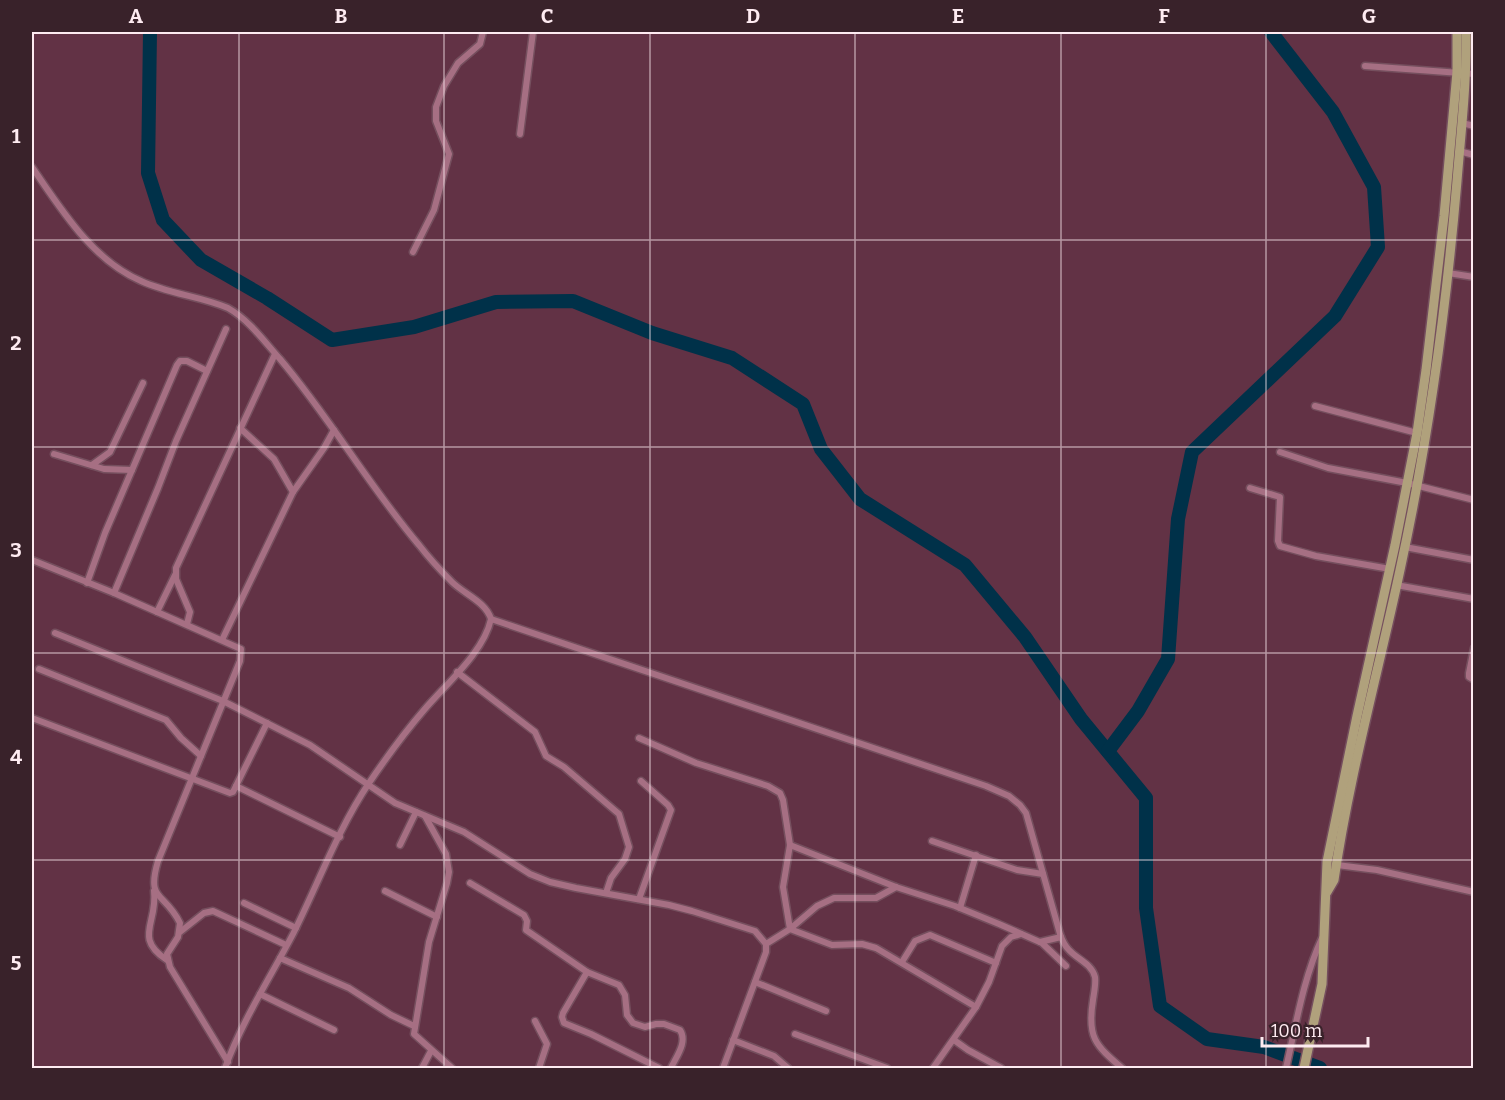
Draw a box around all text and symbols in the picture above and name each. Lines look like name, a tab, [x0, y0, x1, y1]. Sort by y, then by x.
text: A	[129, 4, 144, 28]
text: B	[335, 4, 348, 28]
text: C	[541, 4, 553, 28]
text: D	[746, 4, 760, 28]
text: E	[952, 4, 964, 28]
text: F	[1158, 4, 1170, 28]
text: G	[1362, 4, 1376, 28]
text: 1	[12, 124, 21, 148]
text: 2	[10, 331, 22, 355]
text: 3	[10, 538, 22, 562]
text: 4	[10, 745, 22, 769]
text: 5	[11, 951, 22, 975]
scale bar	[1262, 1010, 1368, 1048]
text: 100 m	[1271, 1020, 1322, 1042]

